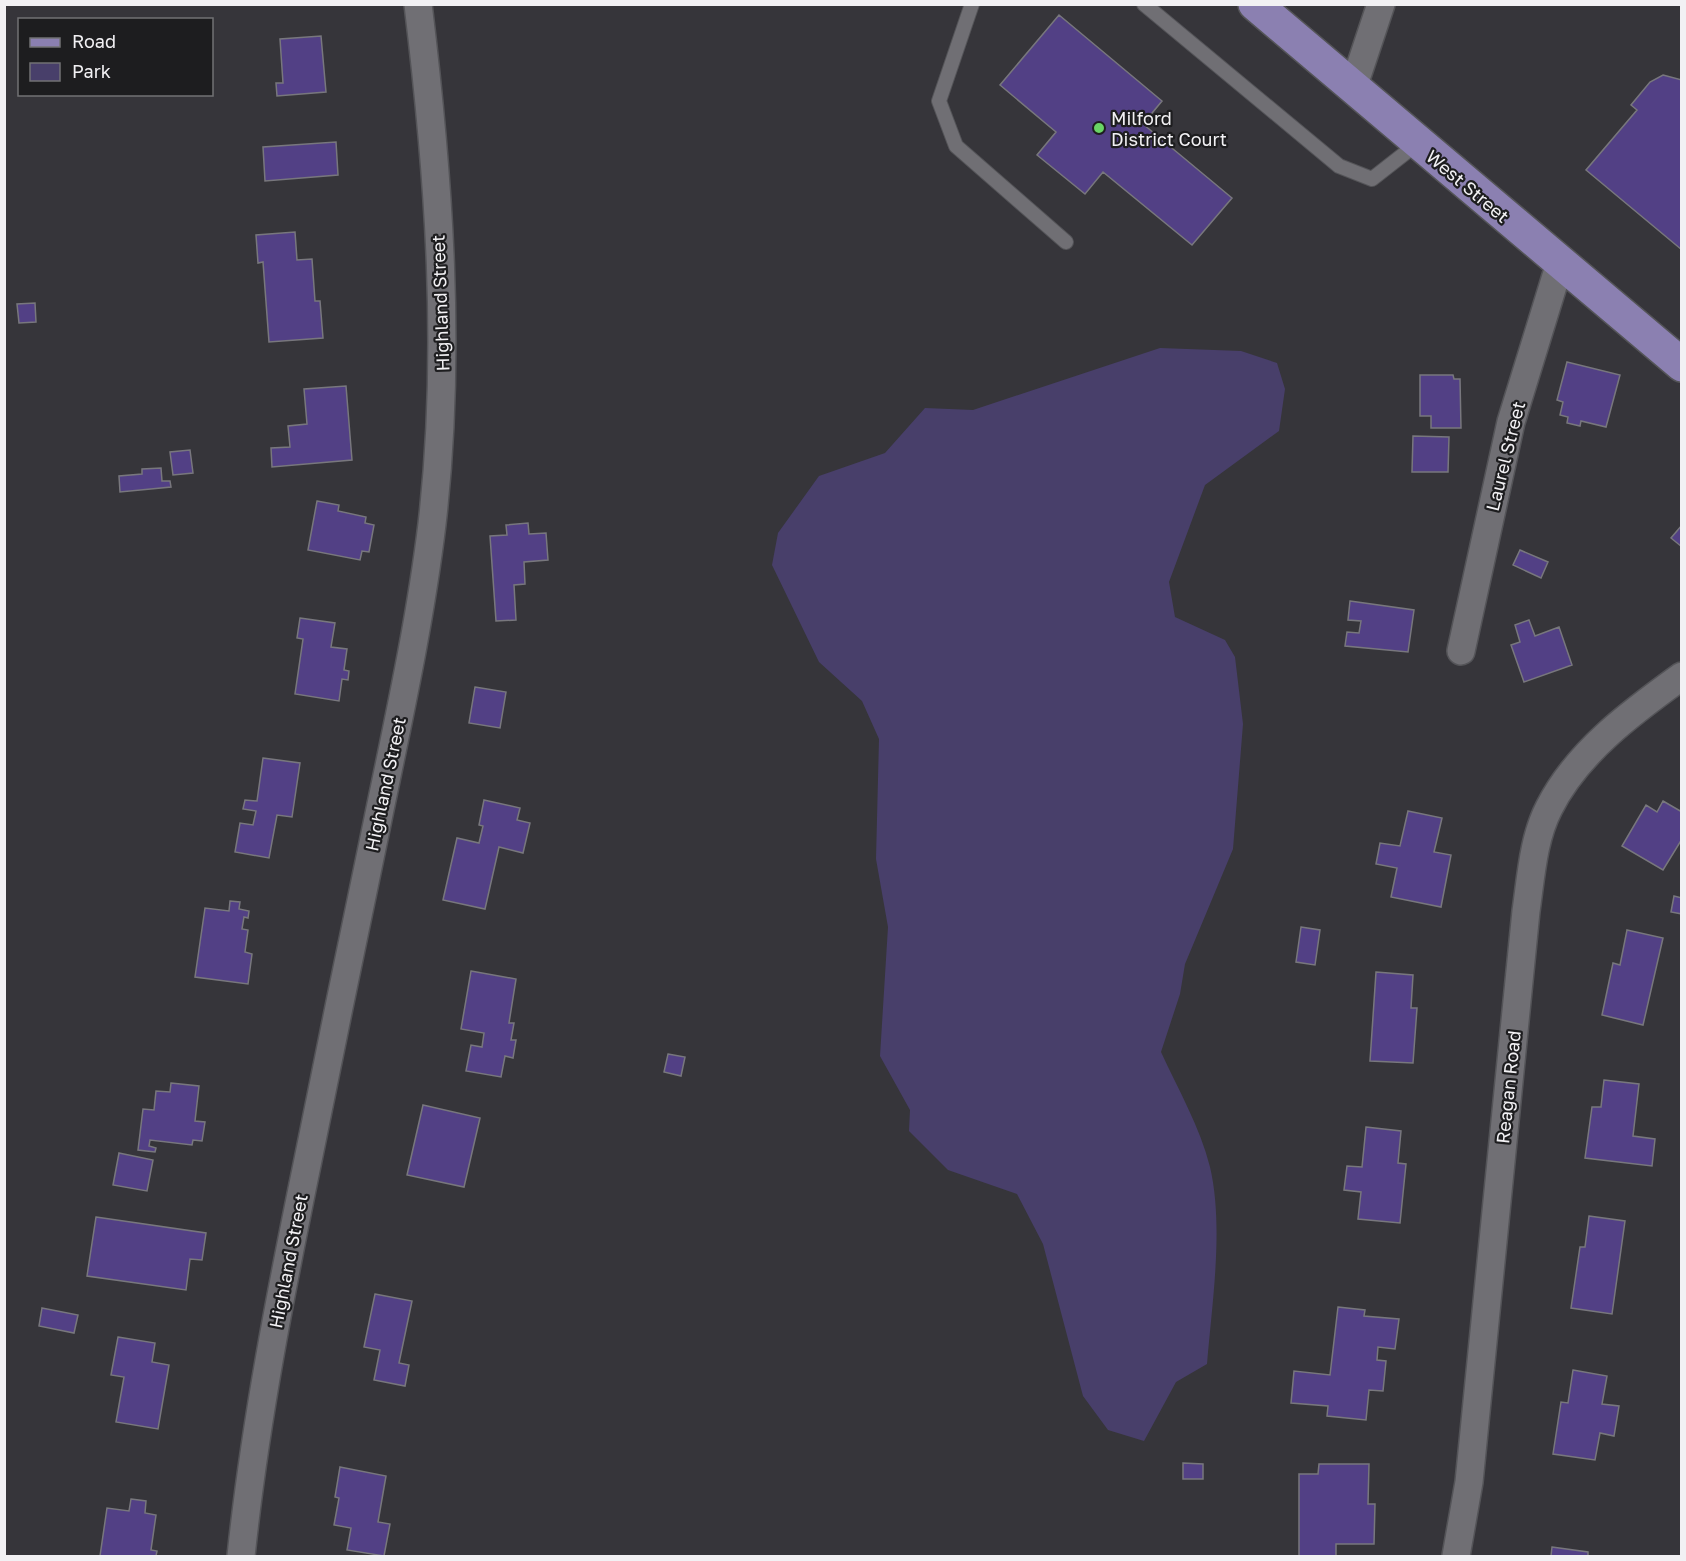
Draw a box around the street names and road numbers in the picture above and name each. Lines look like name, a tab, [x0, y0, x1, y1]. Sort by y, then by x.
street label: West Street	[1422, 145, 1514, 227]
street label: Highland Street	[427, 234, 453, 372]
street label: Laurel Street	[1481, 399, 1529, 513]
street label: Highland Street	[360, 715, 410, 853]
street label: Reagan Road	[1491, 1029, 1525, 1145]
street label: Highland Street	[264, 1192, 312, 1330]

